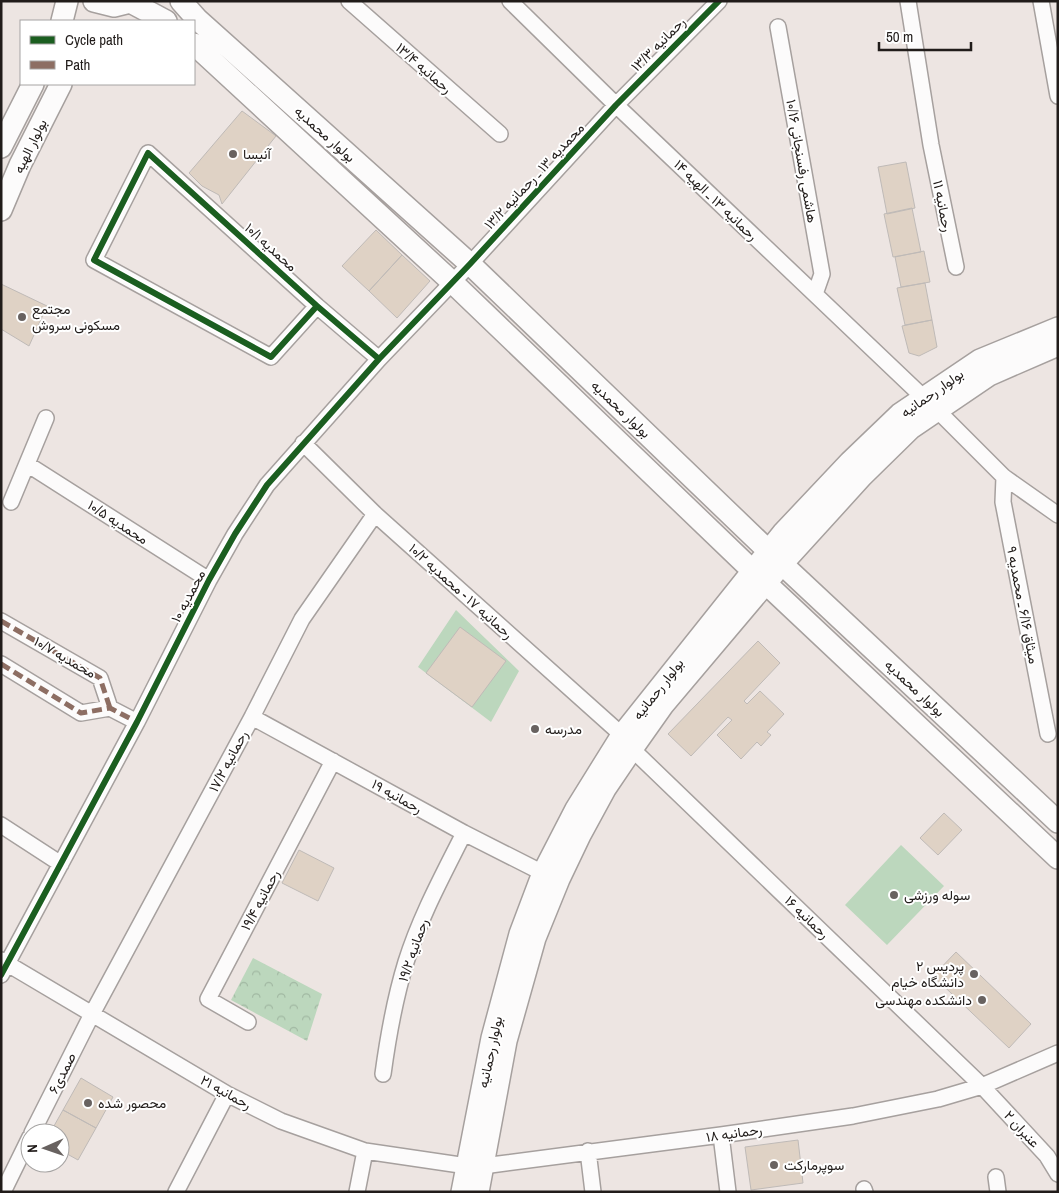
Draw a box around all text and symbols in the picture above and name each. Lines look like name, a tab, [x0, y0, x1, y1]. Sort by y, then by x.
street label: رحمانیه ۱۳/۳	[627, 13, 689, 75]
legend	[20, 20, 195, 85]
scale bar	[879, 20, 972, 52]
text: 50 m	[886, 26, 913, 47]
text: Cycle path	[65, 29, 123, 50]
street label: رحمانیه ۱۳/۴	[392, 39, 456, 97]
text: Path	[65, 54, 90, 75]
street label: هاشمی رفسنجانی ۱۰/۱۶	[782, 98, 822, 224]
street label: بولوار محمدیه	[291, 102, 359, 166]
street label: بولوار الهیه	[9, 116, 51, 176]
street label: محمدیه ۱۳ ـ رحمانیه ۱۳/۲	[480, 119, 588, 233]
place label: آنیسا	[243, 145, 273, 163]
marker: آنیسا	[227, 148, 239, 160]
street label: رحمانیه ۱۳ ـ الهیه ۱۴	[670, 155, 762, 245]
street label: رحمانیه ۱۱	[929, 179, 957, 234]
street label: محمدیه ۱۰/۱	[241, 219, 301, 275]
place label: مجتمع مسکونی سروش	[32, 300, 120, 334]
marker: مجتمع مسکونی سروش	[16, 311, 28, 323]
street label: بولوار رحمانیه	[897, 365, 967, 421]
street label: بولوار محمدیه	[587, 376, 655, 442]
street label: محمدیه ۱۰/۵	[84, 496, 152, 548]
street label: رحمانیه ۱۷ - محمدیه ۱۰/۲	[405, 539, 517, 643]
street label: میثاق ۶/۱۶ ـ محمدیه ۹	[1003, 545, 1043, 665]
street label: محمدیه ۱۰	[167, 567, 209, 625]
street label: محمدیه ۱۰/۷	[31, 632, 99, 682]
street label: بولوار رحمانیه	[628, 655, 688, 723]
street label: بولوار محمدیه	[881, 656, 949, 720]
place label: مدرسه	[545, 720, 582, 738]
marker: مدرسه	[529, 723, 541, 735]
street label: رحمانیه ۱۷/۲	[204, 727, 252, 795]
street label: رحمانیه ۱۹	[369, 775, 426, 817]
street label: رحمانیه ۱۹/۴	[236, 866, 284, 933]
place label: سوله ورزشی	[904, 886, 970, 904]
marker: سوله ورزشی	[888, 889, 900, 901]
street label: رحمانیه ۱۶	[781, 891, 833, 943]
street label: رحمانیه ۱۹/۲	[394, 916, 432, 984]
place label: پردیس ۲ دانشگاه خیام	[891, 957, 964, 991]
marker: پردیس ۲ دانشگاه خیام	[968, 968, 980, 980]
place label: دانشکده مهندسی	[875, 991, 972, 1009]
marker: دانشکده مهندسی	[976, 994, 988, 1006]
street label: بولوار رحمانیه	[474, 1014, 506, 1090]
street label: صمدی۶	[44, 1049, 80, 1097]
street label: رحمانیه ۲۱	[197, 1071, 255, 1113]
place label: محصور شده	[98, 1094, 166, 1112]
marker: محصور شده	[82, 1097, 94, 1109]
street label: عنبران ۲	[1000, 1107, 1044, 1151]
street label: رحمانیه ۱۸	[705, 1120, 763, 1146]
north arrow	[20, 1123, 70, 1173]
text: N	[23, 1144, 41, 1153]
place label: سوپرمارکت	[784, 1156, 844, 1175]
marker: سوپرمارکت	[768, 1159, 780, 1171]

